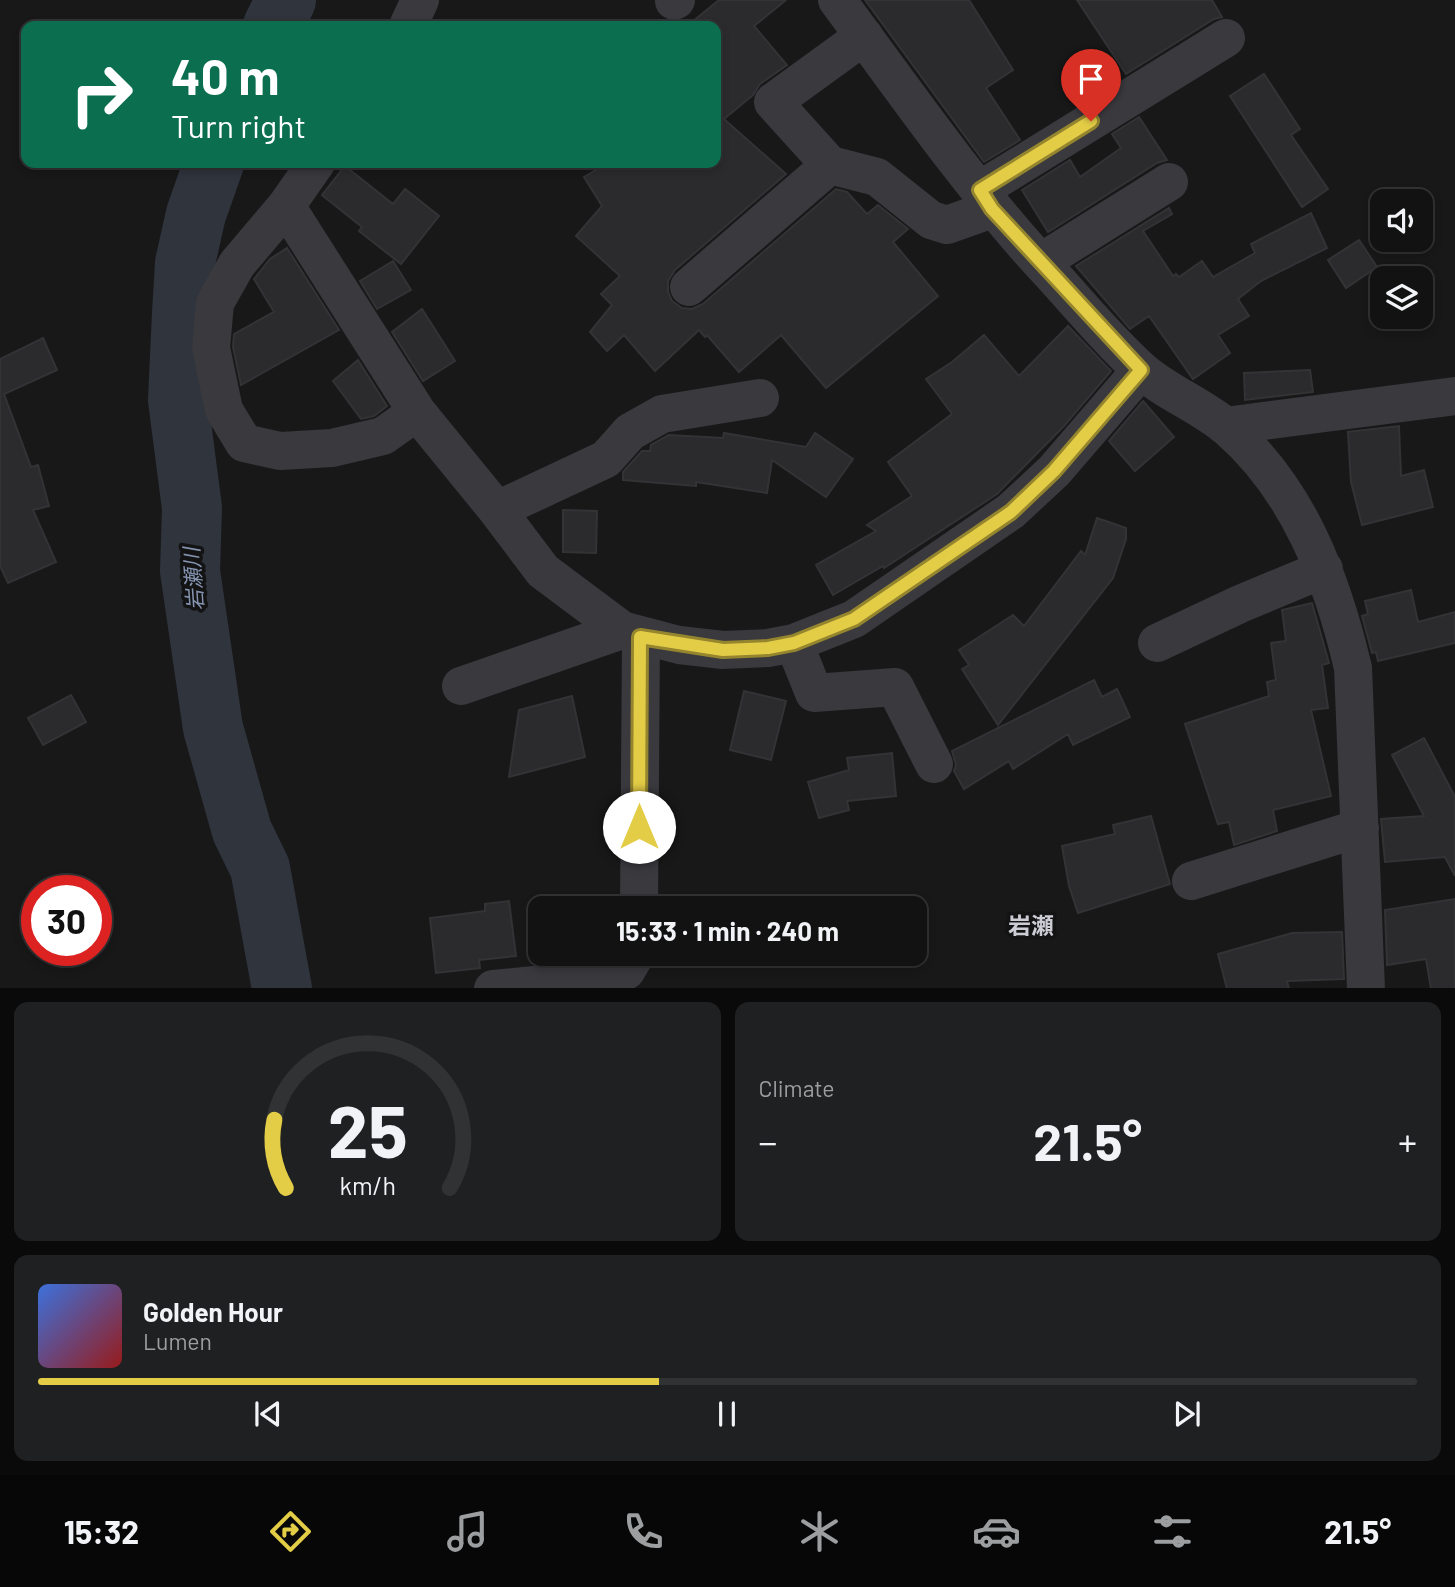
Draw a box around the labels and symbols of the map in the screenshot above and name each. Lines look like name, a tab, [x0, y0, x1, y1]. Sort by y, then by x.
pin	[1061, 49, 1121, 121]
water label: 岩瀬川	[178, 545, 207, 611]
position arrow	[602, 790, 676, 864]
speed limit sign: 30	[21, 875, 112, 966]
district label: 岩瀬	[1008, 911, 1054, 939]

